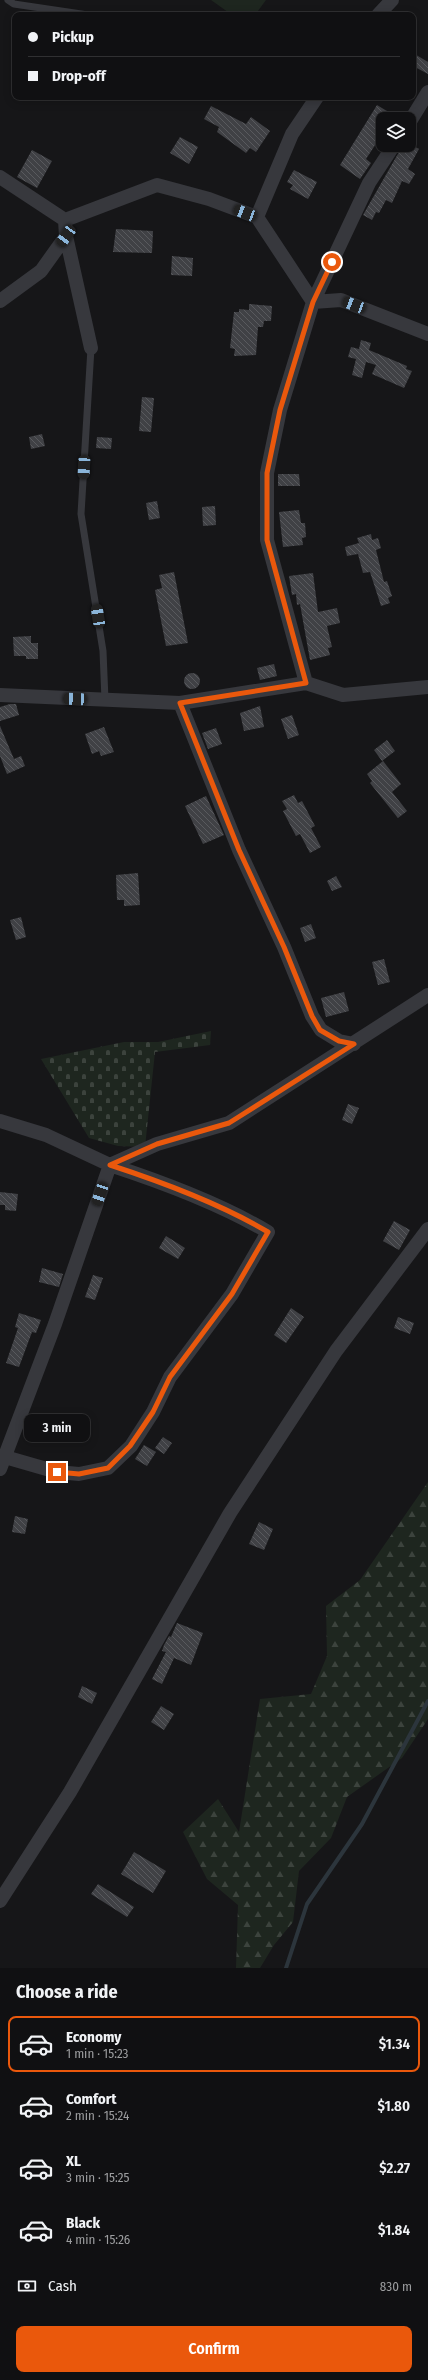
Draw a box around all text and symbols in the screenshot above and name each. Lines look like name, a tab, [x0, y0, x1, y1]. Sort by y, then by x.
text: Pickup	[52, 28, 94, 46]
text: Drop-off	[52, 67, 106, 85]
map controls	[376, 112, 416, 152]
button: layers	[376, 112, 416, 152]
car	[232, 203, 258, 223]
car	[54, 223, 78, 249]
route start	[323, 253, 341, 271]
car	[341, 295, 367, 315]
car	[77, 455, 91, 479]
car	[90, 603, 106, 629]
car	[63, 693, 87, 705]
car	[90, 1181, 110, 1207]
callout: 3 min	[24, 1414, 90, 1442]
text: 3 min	[43, 1420, 72, 1435]
route end	[48, 1463, 66, 1481]
text: Choose a ride	[16, 1981, 118, 2003]
icon: car	[18, 2026, 54, 2062]
text: Economy	[66, 2028, 121, 2046]
text: $1.34	[379, 2035, 410, 2053]
text: 1 min · 15:23	[66, 2046, 128, 2061]
icon: car	[18, 2088, 54, 2124]
text: Comfort	[66, 2090, 117, 2108]
text: $1.80	[378, 2097, 410, 2115]
text: 2 min · 15:24	[66, 2108, 129, 2123]
icon: car	[18, 2150, 54, 2186]
text: XL	[66, 2152, 81, 2170]
text: $2.27	[379, 2159, 410, 2177]
text: 3 min · 15:25	[66, 2170, 129, 2185]
icon: car	[18, 2212, 54, 2248]
text: Black	[66, 2214, 100, 2232]
text: $1.84	[378, 2221, 410, 2239]
text: 4 min · 15:26	[66, 2232, 130, 2247]
icon: cash	[16, 2275, 38, 2297]
text: Cash	[48, 2277, 77, 2295]
text: 830 m	[380, 2279, 412, 2294]
button: Confirm	[16, 2326, 412, 2372]

